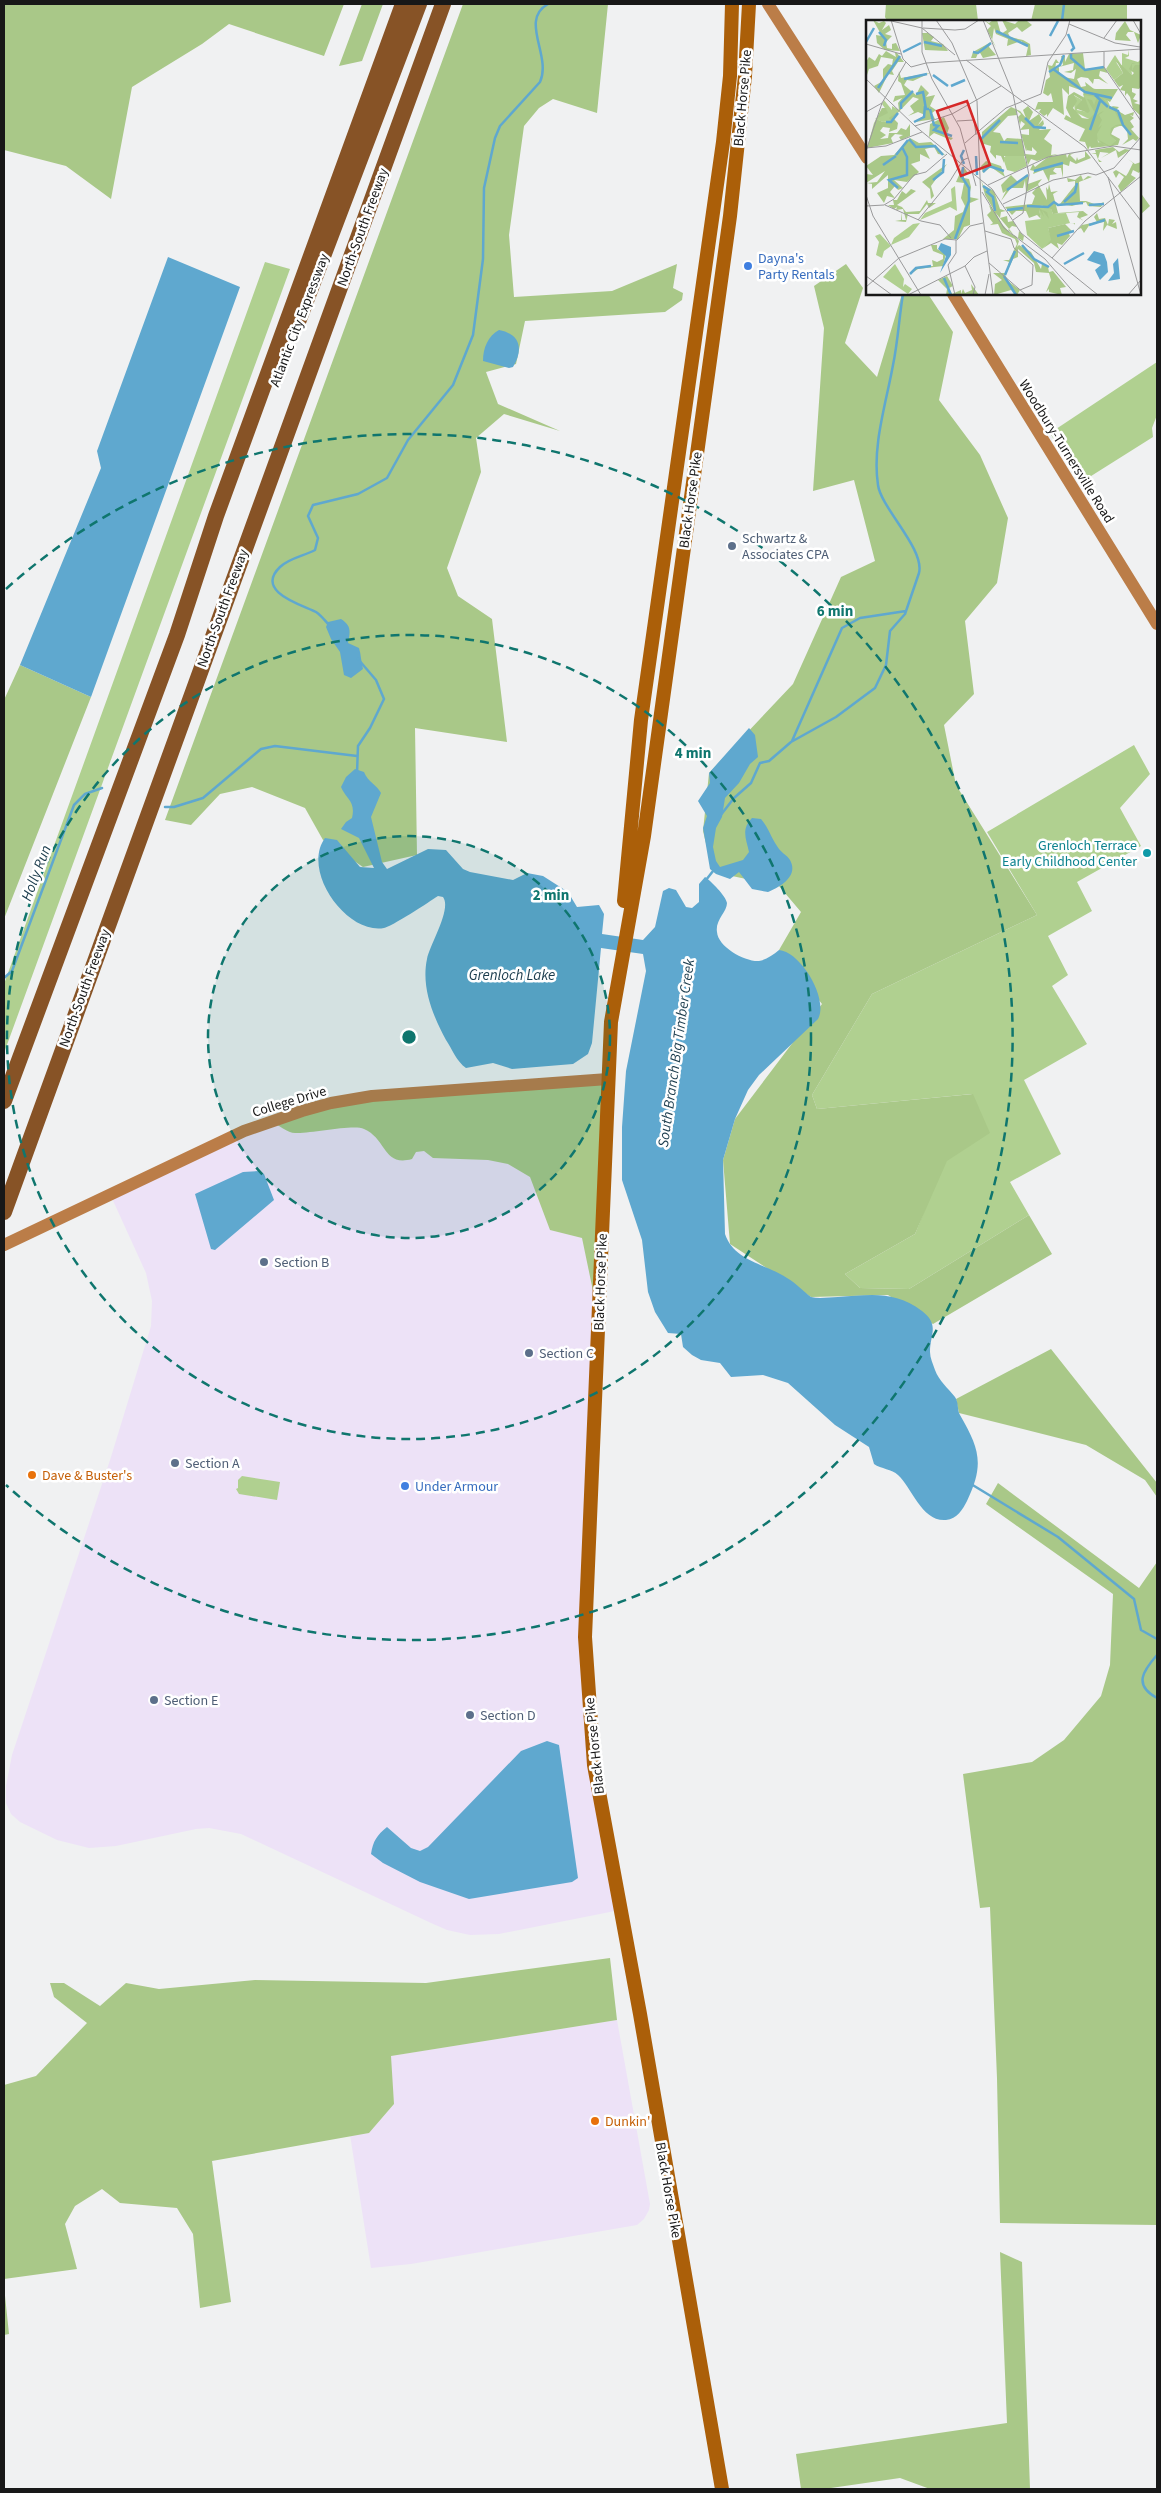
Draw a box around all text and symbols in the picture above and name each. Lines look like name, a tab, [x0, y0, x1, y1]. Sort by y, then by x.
inset map	[866, 20, 1141, 295]
street label: Black Horse Pike	[729, 49, 757, 147]
street label: North-South Freeway	[332, 165, 394, 289]
place label: Dayna's Party Rentals	[758, 249, 835, 285]
street label: Atlantic City Expressway	[265, 250, 335, 390]
marker: Dayna's Party Rentals	[742, 260, 754, 272]
street label: Woodbury-Turnersville Road	[1014, 376, 1119, 527]
street label: Black Horse Pike	[674, 451, 708, 550]
place label: Schwartz & Associates CPA	[742, 529, 829, 565]
marker: Schwartz & Associates CPA	[726, 540, 738, 552]
street label: North-South Freeway	[192, 546, 254, 670]
text: 6 min	[817, 601, 853, 622]
text: 4 min	[675, 743, 711, 764]
place label: Grenloch Terrace Early Childhood Center	[1002, 836, 1137, 872]
water label: Holly Run	[16, 842, 57, 904]
marker: Grenloch Terrace Early Childhood Center	[1141, 847, 1153, 859]
text: 2 min	[533, 885, 569, 906]
street label: North-South Freeway	[54, 926, 116, 1050]
water label: South Branch Big Timber Creek	[653, 957, 700, 1149]
water label: Grenloch Lake	[469, 965, 555, 986]
centre of rings	[400, 1028, 418, 1046]
street label: College Drive	[250, 1081, 329, 1123]
street label: Black Horse Pike	[589, 1233, 613, 1331]
place label: Section B	[274, 1253, 329, 1273]
marker: Section B	[258, 1256, 270, 1268]
place label: Section C	[539, 1344, 594, 1364]
marker: Section C	[523, 1347, 535, 1359]
place label: Section A	[185, 1454, 240, 1474]
marker: Section A	[169, 1457, 181, 1469]
place label: Dave & Buster's	[42, 1466, 132, 1486]
marker: Dave & Buster's	[26, 1469, 38, 1481]
place label: Under Armour	[415, 1477, 498, 1497]
marker: Under Armour	[399, 1480, 411, 1492]
place label: Section E	[164, 1691, 218, 1711]
marker: Section E	[148, 1694, 160, 1706]
street label: Black Horse Pike	[580, 1697, 610, 1795]
place label: Section D	[480, 1706, 536, 1726]
marker: Section D	[464, 1709, 476, 1721]
place label: Dunkin'	[605, 2112, 650, 2132]
marker: Dunkin'	[589, 2115, 601, 2127]
street label: Black Horse Pike	[650, 2141, 686, 2240]

